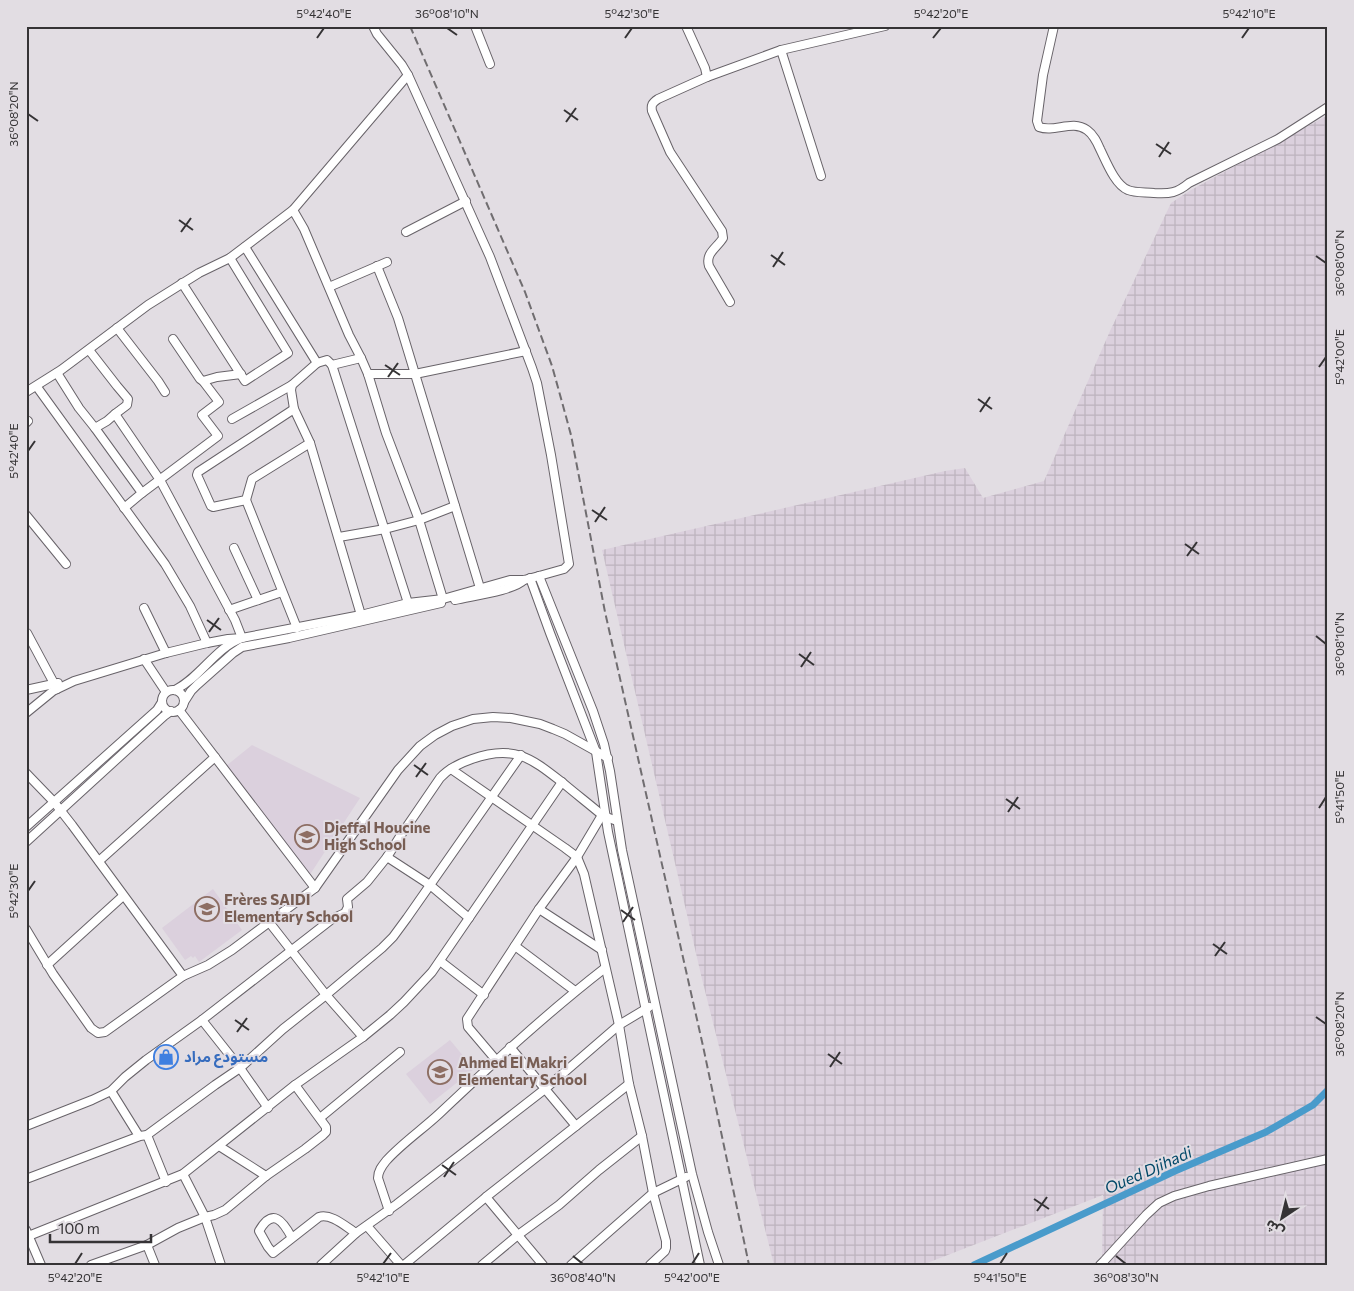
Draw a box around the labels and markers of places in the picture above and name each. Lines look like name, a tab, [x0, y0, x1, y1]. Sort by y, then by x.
place label: Djeffal Houcine High School	[324, 818, 430, 853]
school or university icon: Djeffal Houcine High School	[294, 824, 320, 850]
place label: Frères SAIDI Elementary School	[224, 890, 353, 925]
school or university icon: Frères SAIDI Elementary School	[194, 896, 220, 922]
shop icon: مستودع مراد	[153, 1044, 179, 1070]
place label: مستودع مراد	[184, 1047, 268, 1068]
place label: Ahmed El Makri Elementary School	[458, 1053, 587, 1088]
school or university icon: Ahmed El Makri Elementary School	[427, 1059, 453, 1085]

